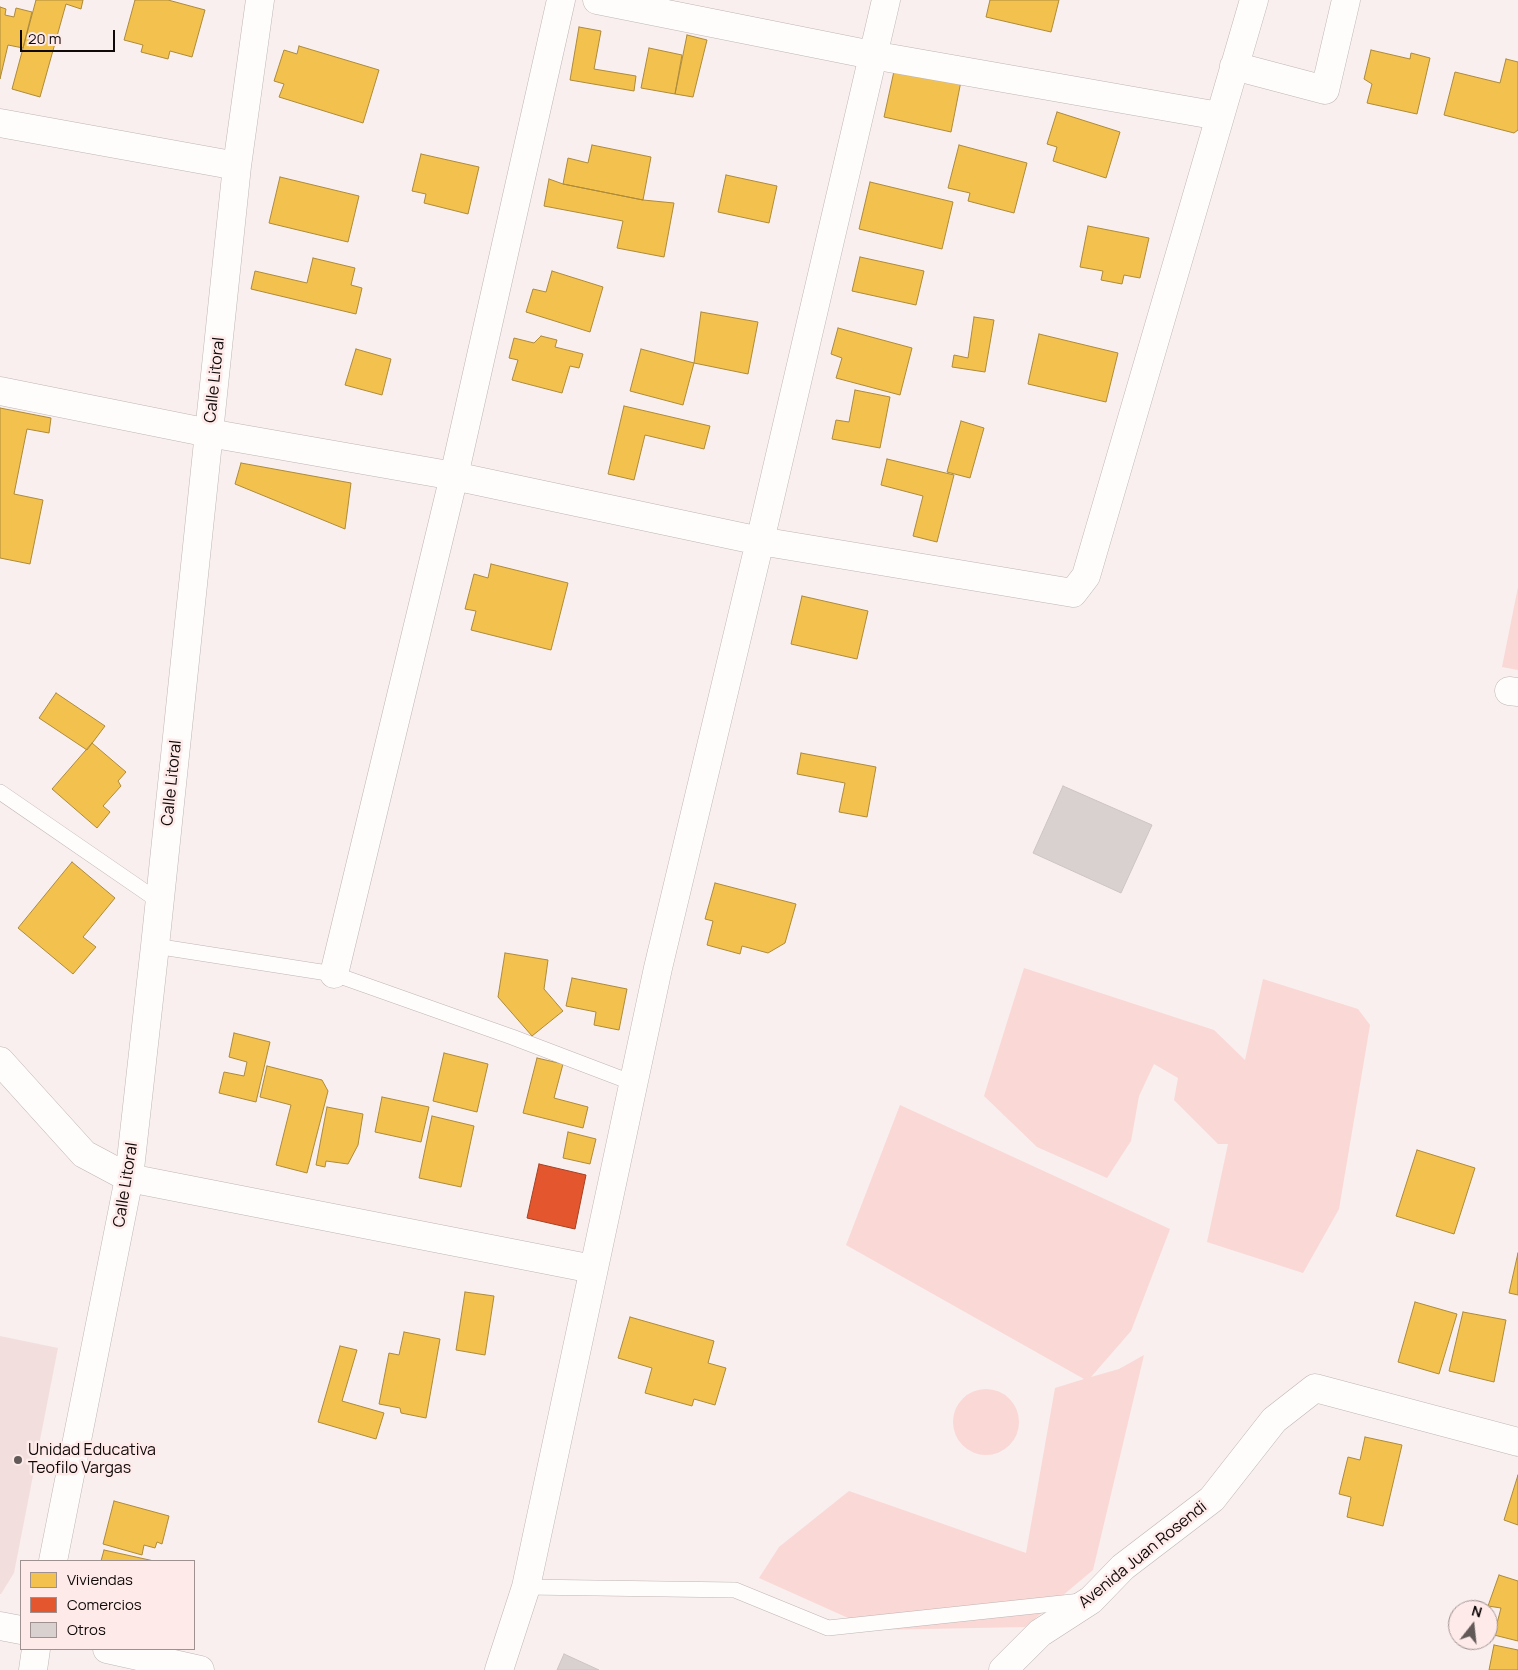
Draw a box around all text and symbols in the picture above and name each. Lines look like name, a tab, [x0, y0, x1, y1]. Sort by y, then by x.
scale bar	[22, 20, 118, 52]
text: 20 m	[28, 28, 61, 49]
street label: Calle Litoral	[201, 336, 229, 424]
street label: Calle Litoral	[158, 739, 186, 827]
street label: Calle Litoral	[110, 1141, 142, 1229]
place label: Unidad Educativa Teofilo Vargas	[28, 1441, 156, 1479]
marker: Unidad Educativa Teofilo Vargas	[12, 1454, 24, 1466]
street label: Avenida Juan Rosendi	[1075, 1497, 1211, 1613]
legend	[20, 1560, 195, 1650]
text: Viviendas	[67, 1569, 133, 1590]
text: Comercios	[67, 1594, 142, 1615]
north arrow	[1448, 1600, 1498, 1650]
text: N	[1470, 1601, 1484, 1622]
text: Otros	[67, 1619, 106, 1640]

